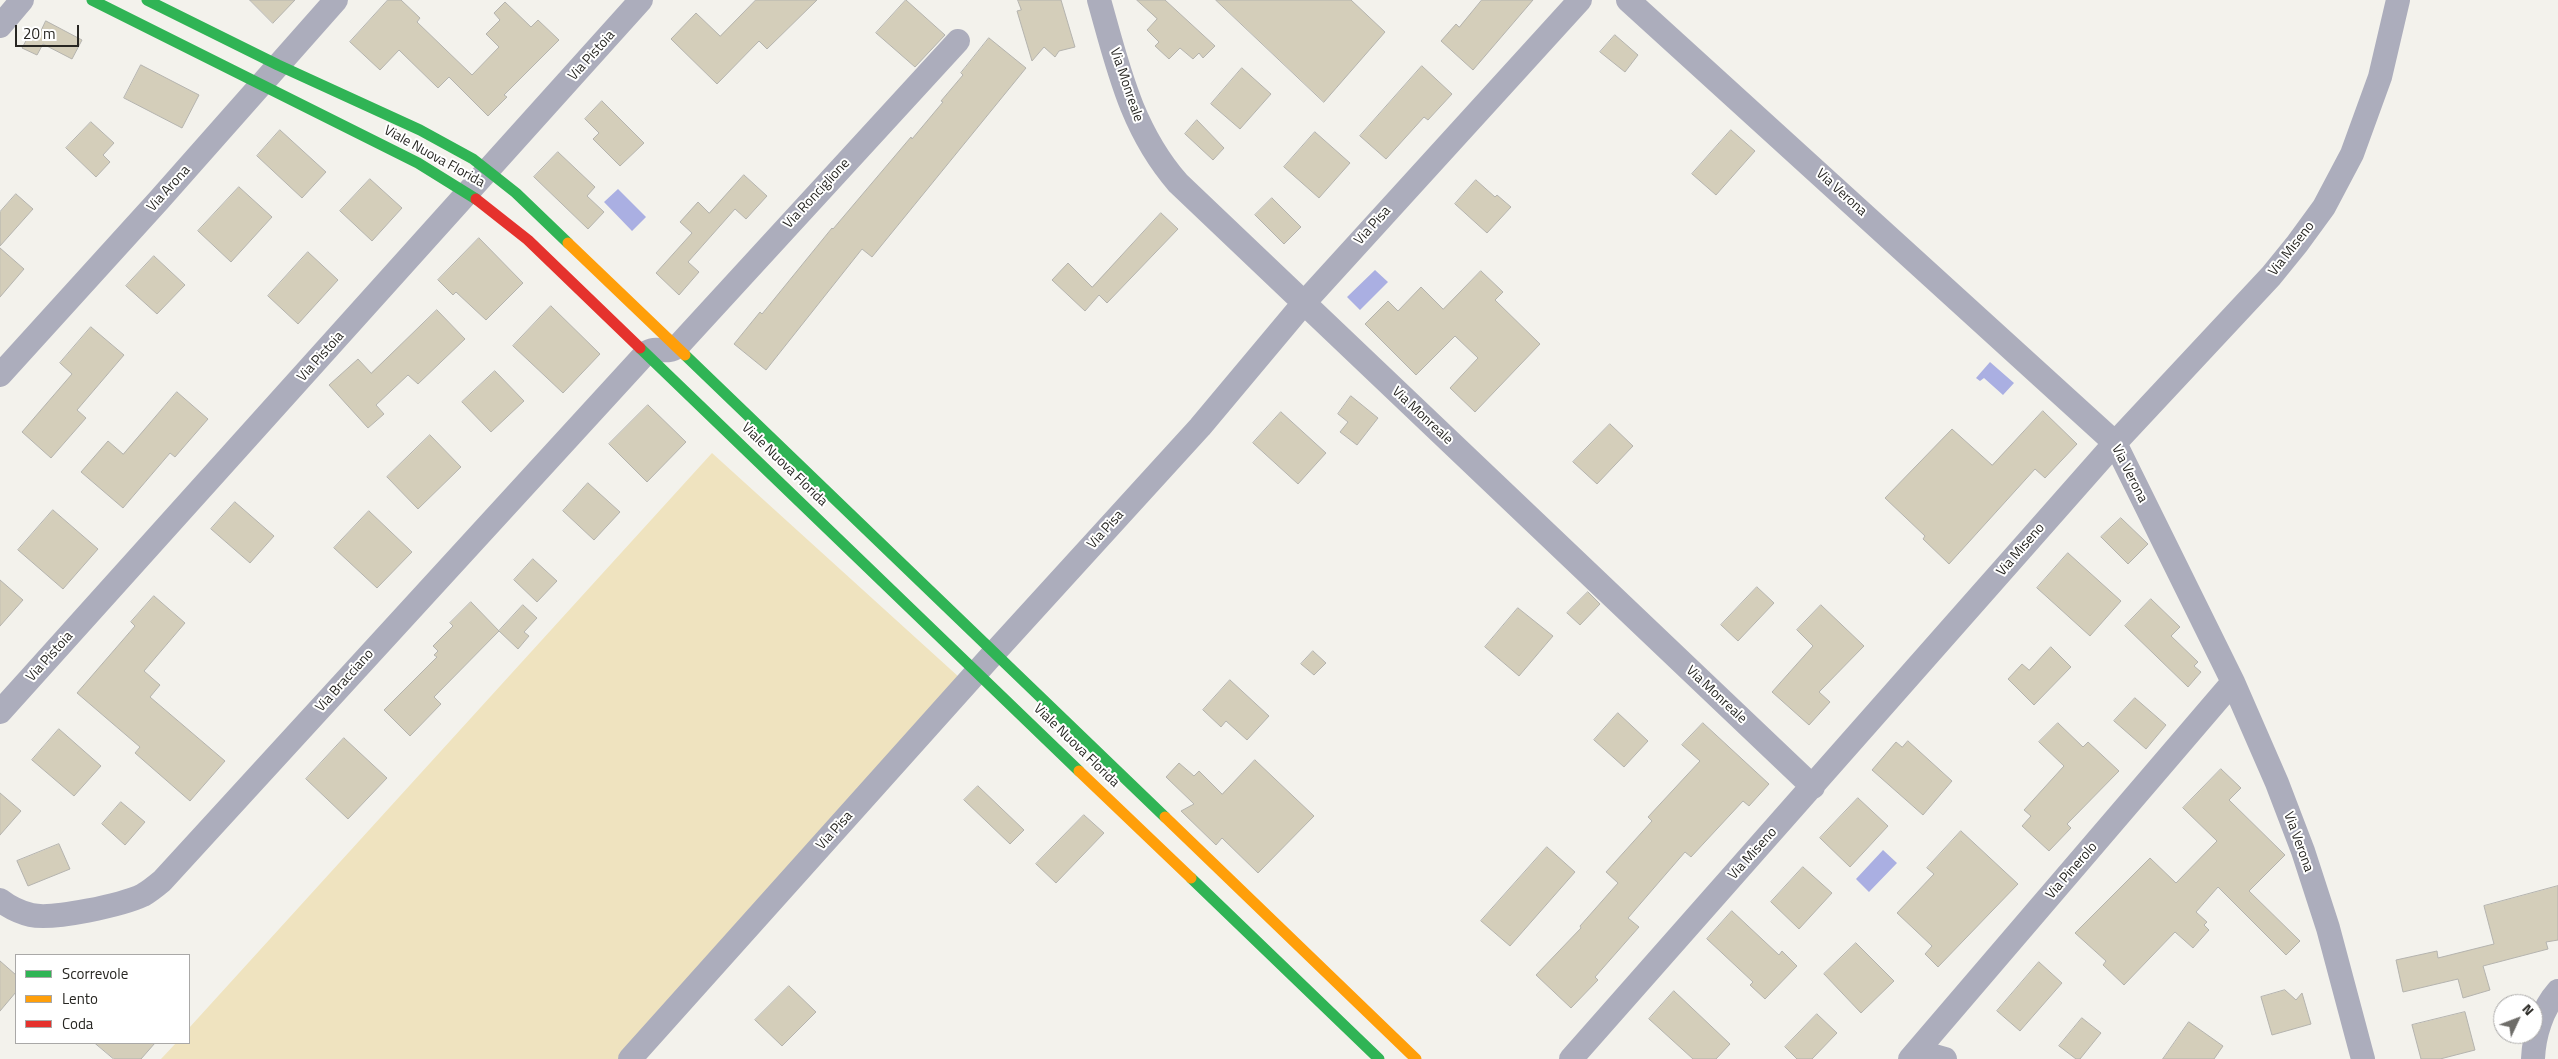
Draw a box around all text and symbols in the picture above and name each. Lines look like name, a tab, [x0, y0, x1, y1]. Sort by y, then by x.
scale bar	[18, 15, 81, 47]
text: 20 m	[23, 22, 56, 45]
street label: Via Pistoia	[565, 28, 619, 84]
street label: Via Monreale	[1106, 46, 1146, 124]
street label: Viale Nuova Florida	[381, 122, 487, 192]
street label: Via Ronciglione	[780, 156, 854, 232]
street label: Via Arona	[144, 162, 194, 216]
street label: Via Verona	[1812, 166, 1870, 220]
street label: Via Pisa	[1351, 203, 1395, 249]
street label: Via Miseno	[2265, 218, 2319, 280]
street label: Via Pistoia	[294, 329, 348, 385]
street label: Via Monreale	[1388, 384, 1456, 448]
street label: Viale Nuova Florida	[738, 420, 830, 510]
street label: Via Verona	[2107, 442, 2151, 506]
street label: Via Pisa	[1084, 507, 1128, 553]
street label: Via Miseno	[1993, 520, 2049, 580]
street label: Via Pistoia	[23, 629, 77, 685]
street label: Via Bracciano	[312, 646, 378, 716]
street label: Via Monreale	[1682, 663, 1750, 727]
street label: Viale Nuova Florida	[1030, 701, 1122, 791]
street label: Via Pisa	[813, 808, 857, 854]
street label: Via Verona	[2279, 810, 2317, 874]
street label: Via Miseno	[1725, 824, 1781, 884]
street label: Via Pinerolo	[2043, 839, 2101, 903]
legend	[15, 954, 190, 1044]
text: Scorrevole	[62, 962, 128, 985]
text: Lento	[62, 987, 98, 1010]
north arrow	[2493, 994, 2543, 1044]
text: N	[2518, 998, 2540, 1020]
text: Coda	[62, 1012, 93, 1035]

